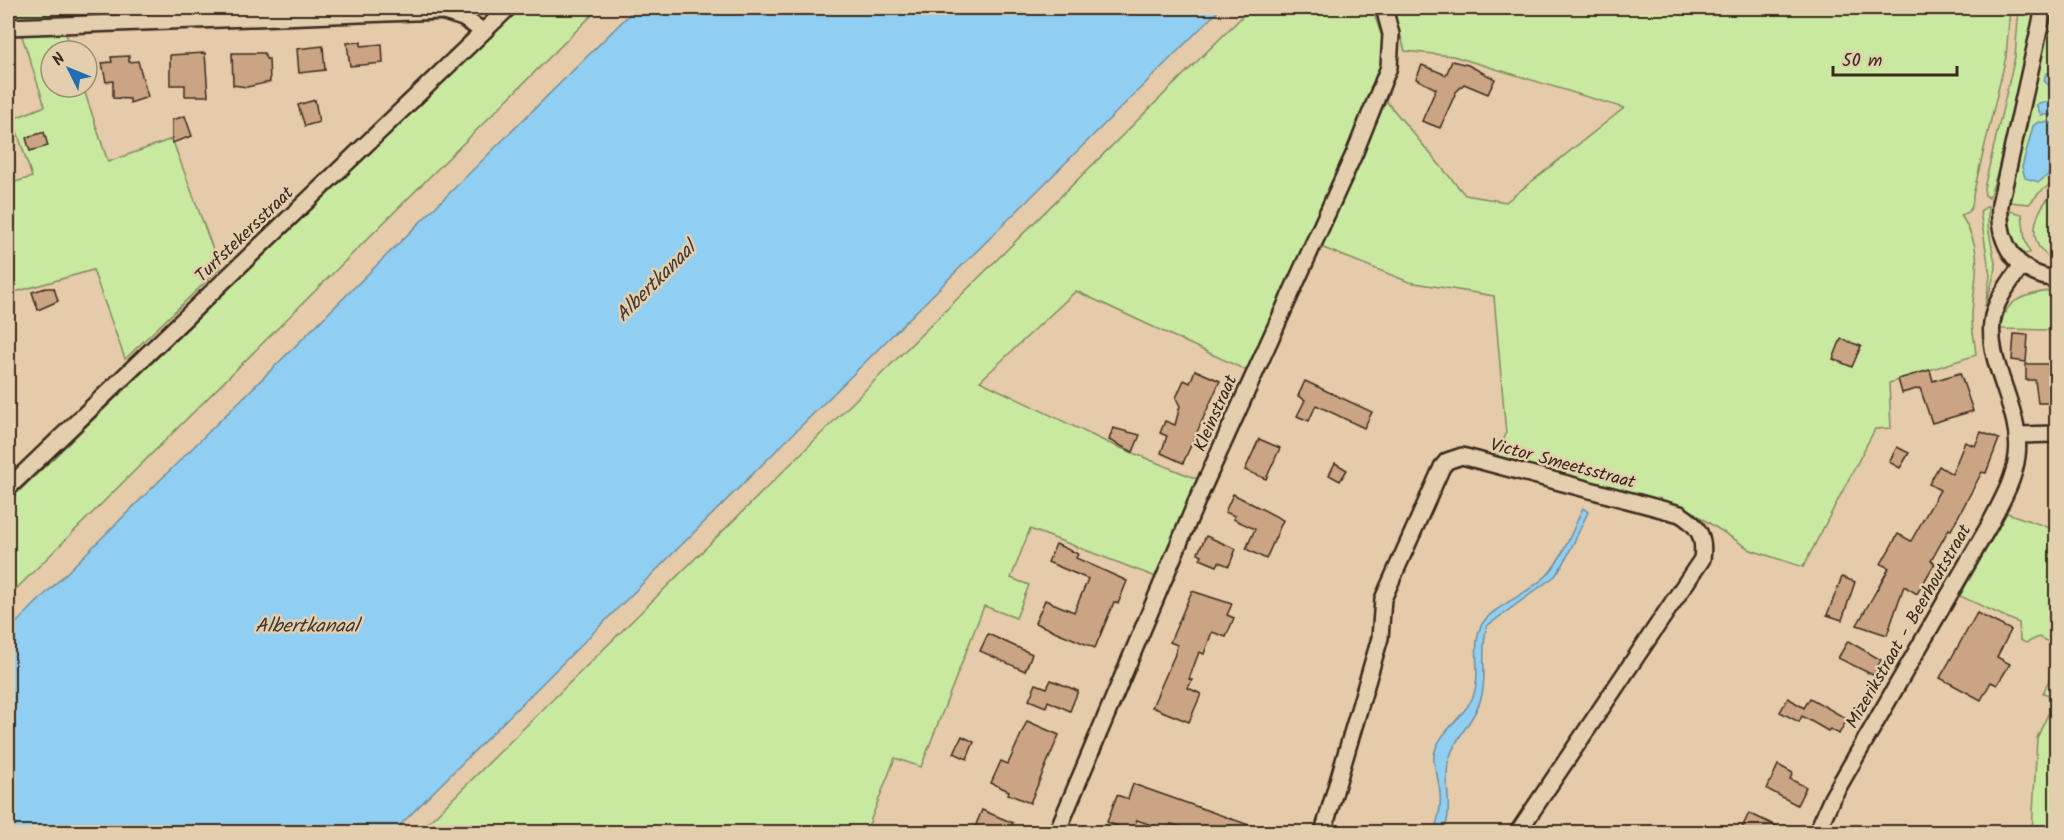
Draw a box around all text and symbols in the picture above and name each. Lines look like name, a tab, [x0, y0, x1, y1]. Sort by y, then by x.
north arrow	[39, 39, 99, 99]
scale bar	[1833, 39, 1958, 77]
text: 50 m	[1842, 47, 1882, 76]
text: N	[47, 48, 72, 72]
street label: Turfstekersstraat	[189, 179, 302, 290]
water label: Albertkanaal	[608, 231, 707, 330]
street label: Kleinstraat	[1187, 370, 1247, 457]
street label: Victor Smeetsstraat	[1487, 431, 1639, 498]
street label: Mizerikstraat - Beerhoutstraat	[1839, 518, 1980, 734]
water label: Albertkanaal	[255, 611, 363, 643]

